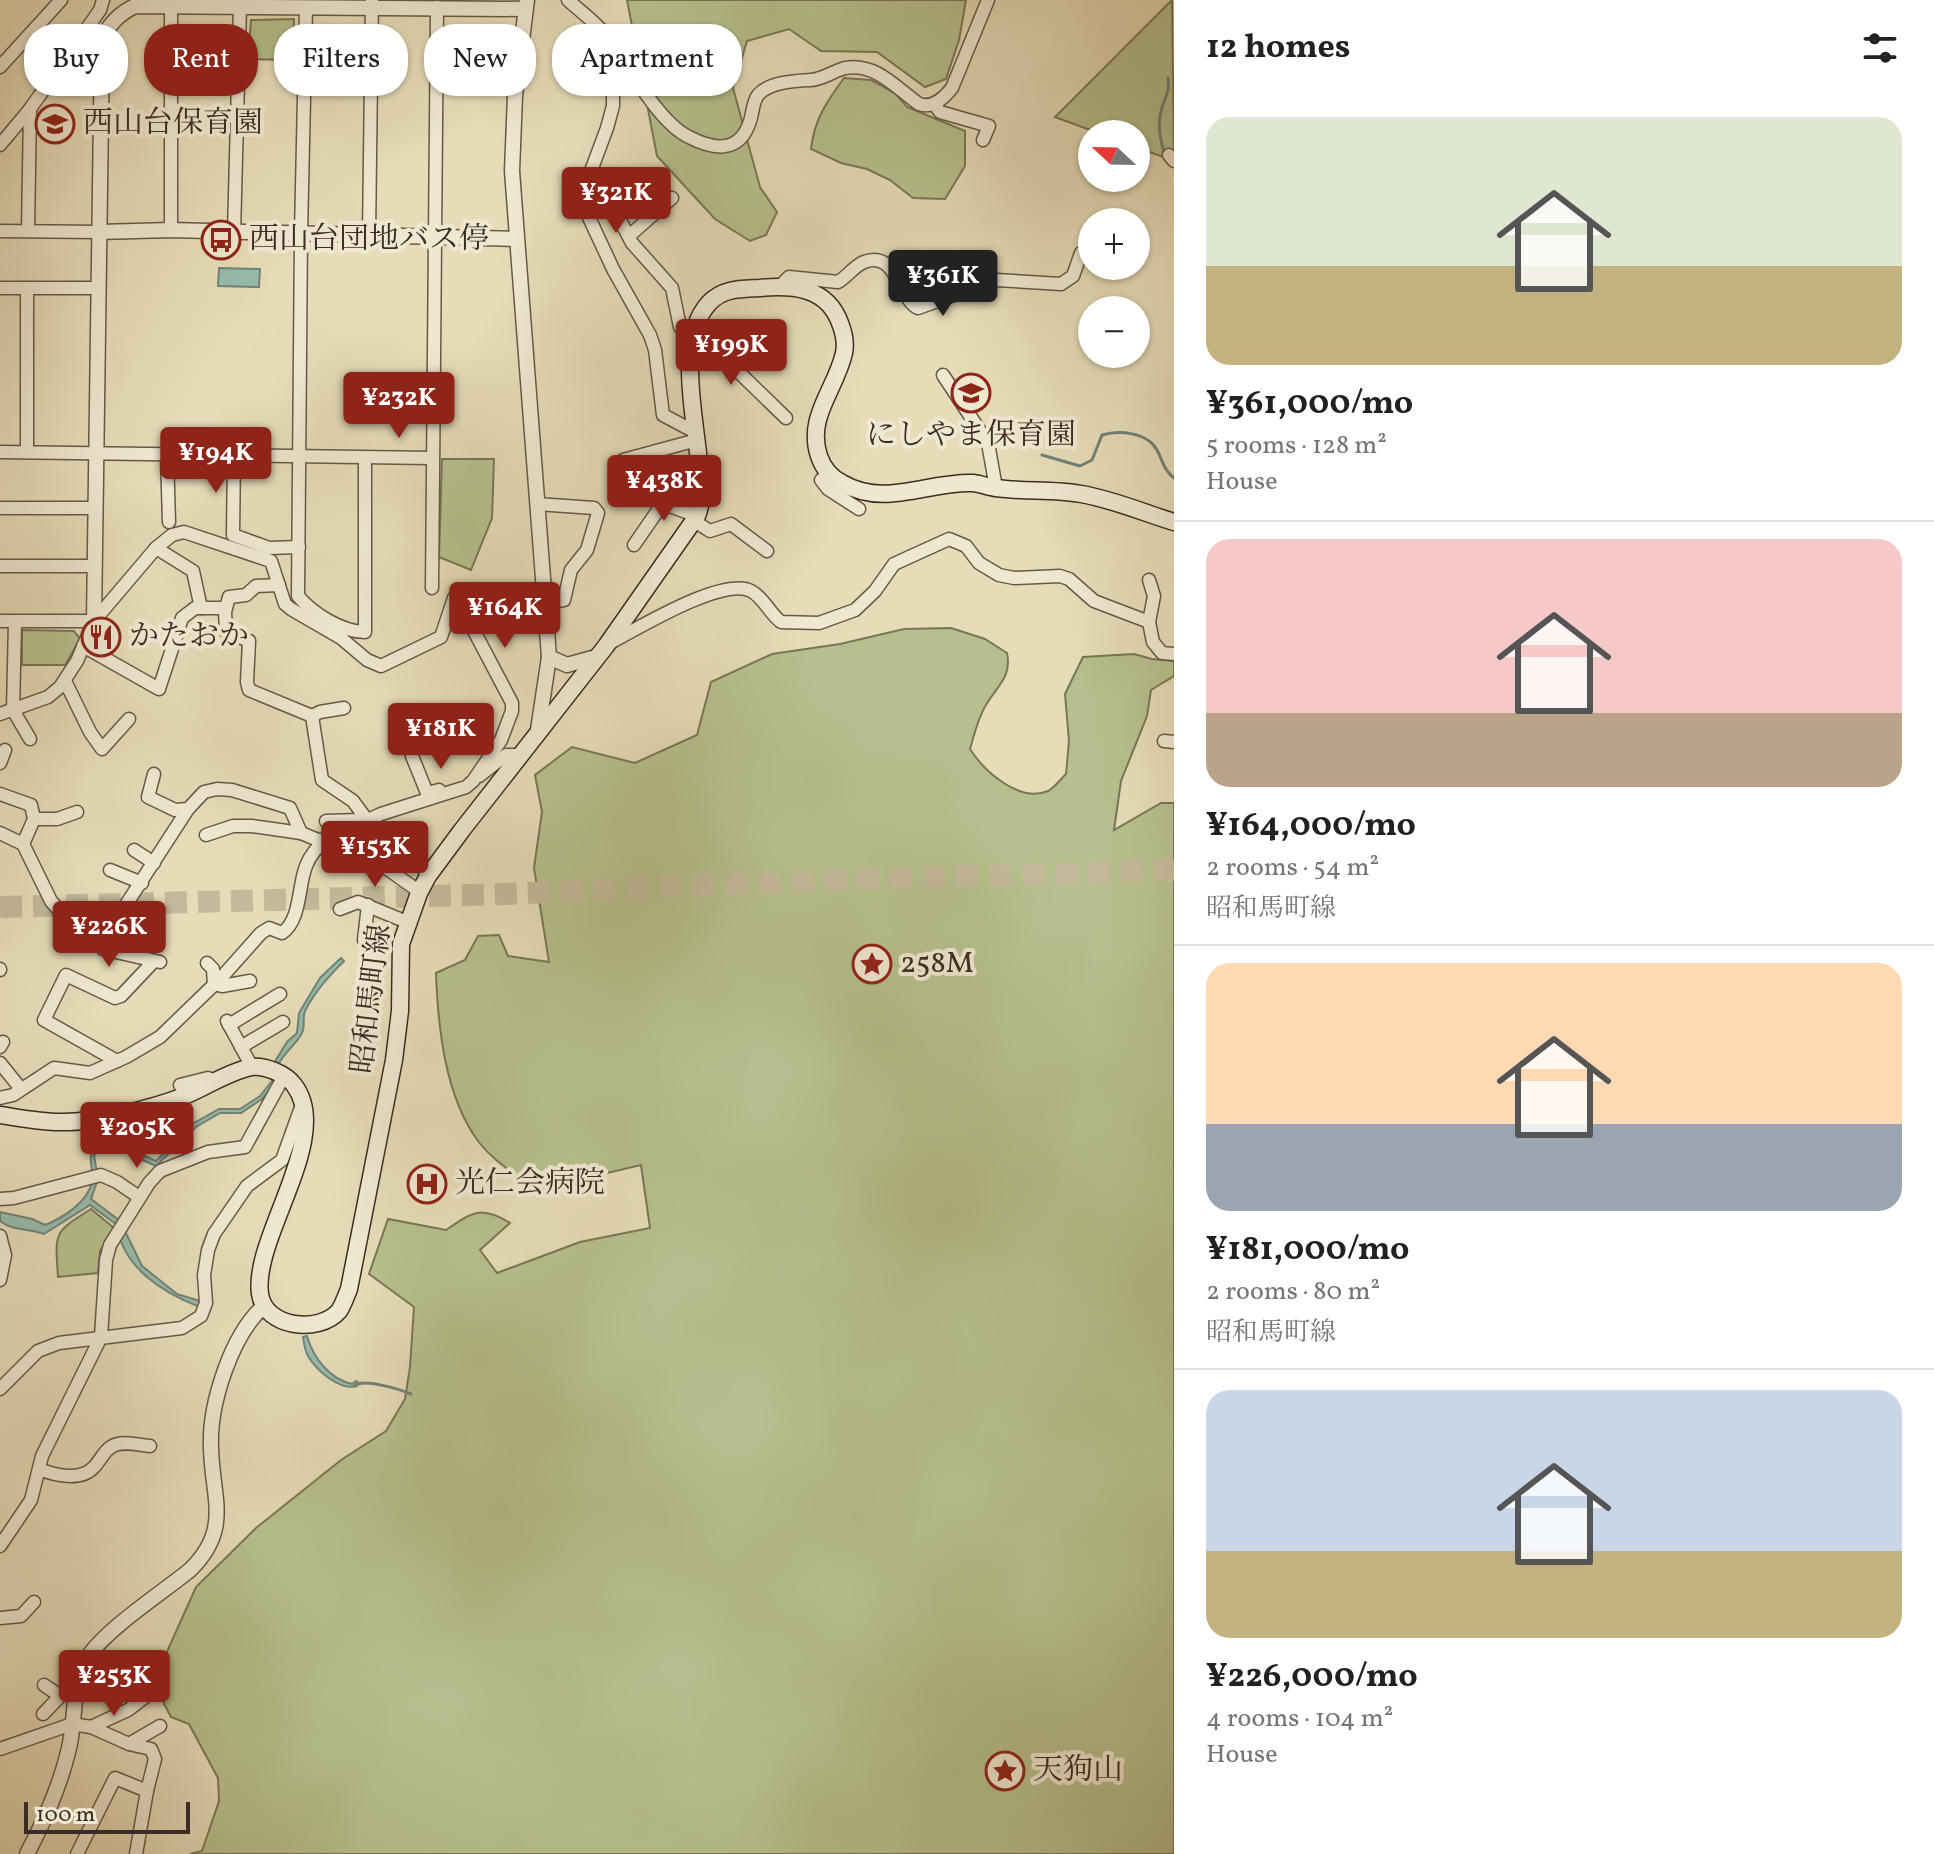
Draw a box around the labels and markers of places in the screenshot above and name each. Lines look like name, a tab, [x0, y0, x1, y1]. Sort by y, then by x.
school or university icon: 西山台保育園	[34, 103, 76, 145]
place label: 西山台保育園	[83, 103, 263, 145]
pin: ¥321K	[560, 167, 672, 235]
bus stop icon: 西山台団地バス停	[200, 219, 242, 261]
place label: 西山台団地バス停	[249, 219, 489, 261]
pin: ¥361K	[887, 250, 999, 318]
pin: ¥199K	[675, 319, 787, 387]
pin: ¥232K	[343, 372, 455, 440]
school or university icon: にしやま保育園	[950, 372, 992, 414]
place label: にしやま保育園	[866, 415, 1076, 457]
pin: ¥194K	[160, 427, 272, 495]
pin: ¥438K	[608, 455, 720, 523]
pin: ¥164K	[449, 582, 561, 650]
restaurant icon: かたおか	[80, 616, 122, 658]
place label: かたおか	[129, 616, 249, 658]
pin: ¥181K	[385, 703, 497, 771]
pin: ¥153K	[319, 821, 431, 889]
pin: ¥226K	[53, 901, 165, 969]
place icon: 258M	[851, 943, 893, 985]
place label: 258M	[900, 943, 974, 985]
pin: ¥205K	[81, 1102, 193, 1170]
hospital icon: 光仁会病院	[406, 1163, 448, 1205]
place label: 光仁会病院	[455, 1163, 605, 1205]
pin: ¥253K	[58, 1650, 170, 1718]
place icon: 天狗山	[984, 1750, 1026, 1792]
place label: 天狗山	[1033, 1750, 1123, 1792]

